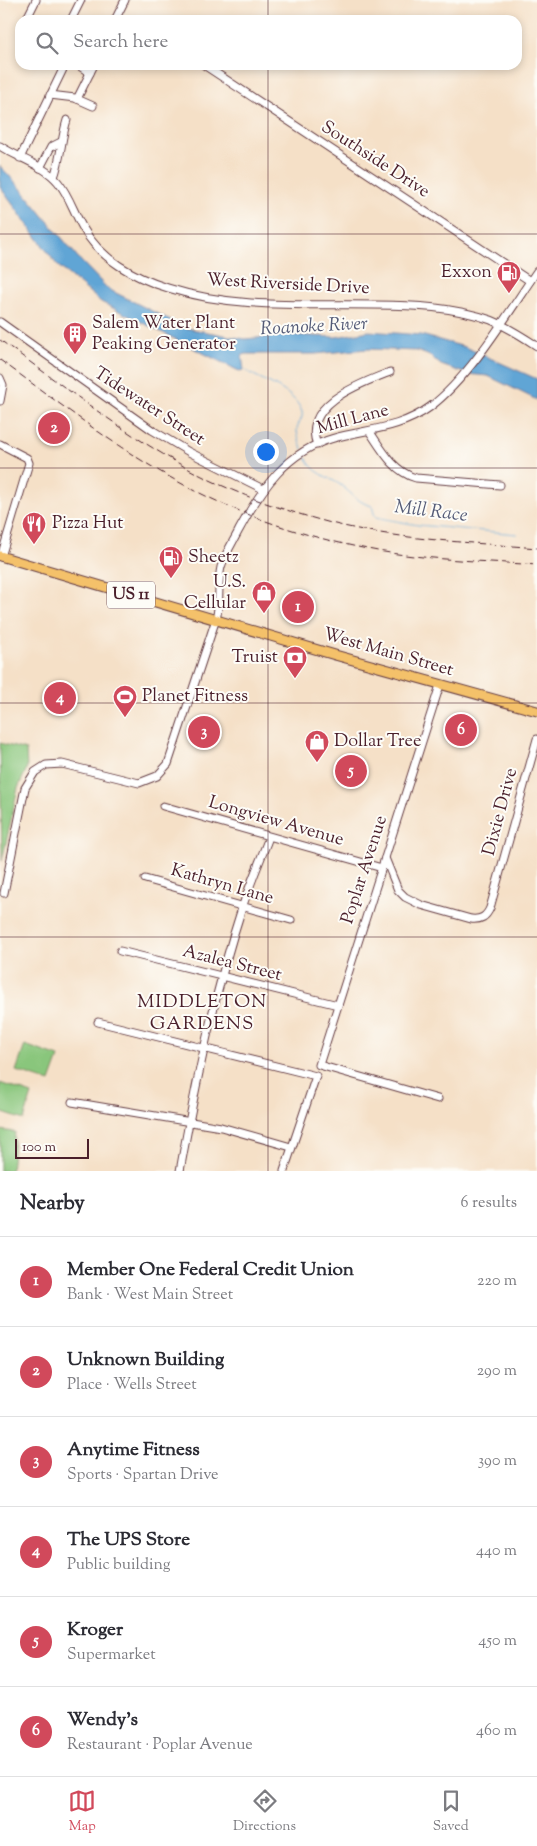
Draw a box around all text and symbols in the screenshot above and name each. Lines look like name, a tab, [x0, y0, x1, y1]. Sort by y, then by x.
search box	[15, 15, 522, 70]
icon: search	[33, 29, 61, 57]
text: Search here	[73, 29, 168, 56]
street label: Southside Drive	[315, 115, 435, 205]
place label: Exxon	[441, 260, 492, 286]
fuel station icon: Exxon	[496, 260, 522, 294]
street label: West Riverside Drive	[206, 268, 370, 302]
place label: Salem Water Plant Peaking Generator	[92, 311, 236, 358]
water label: Roanoke River	[260, 311, 369, 343]
building icon: Salem Water Plant Peaking Generator	[62, 321, 88, 355]
street label: Tidewater Street	[88, 361, 210, 453]
street label: Mill Lane	[314, 398, 392, 442]
pin: 2	[38, 409, 70, 447]
your location	[253, 439, 279, 465]
water label: Mill Race	[393, 494, 469, 530]
restaurant icon: Pizza Hut	[21, 511, 47, 545]
place label: Pizza Hut	[52, 511, 124, 537]
fuel station icon: Sheetz	[158, 545, 184, 579]
place label: Sheetz	[188, 545, 239, 571]
place label: U.S. Cellular	[184, 570, 246, 617]
shop icon: U.S. Cellular	[251, 580, 277, 614]
road number: US 11	[107, 582, 155, 608]
pin: 1	[282, 588, 314, 626]
street label: West Main Street	[320, 622, 456, 684]
place label: Truist	[231, 645, 278, 671]
bank icon: Truist	[282, 645, 308, 679]
pin: 4	[44, 679, 76, 717]
sports icon: Planet Fitness	[112, 684, 138, 718]
place label: Planet Fitness	[142, 684, 248, 710]
pin: 6	[445, 711, 477, 749]
pin: 3	[188, 713, 220, 751]
shop icon: Dollar Tree	[304, 729, 330, 763]
place label: Dollar Tree	[334, 729, 421, 755]
pin: 5	[335, 752, 367, 790]
street label: Dixie Drive	[477, 765, 525, 859]
street label: Longview Avenue	[205, 790, 347, 854]
street label: Poplar Avenue	[335, 812, 395, 928]
street label: Kathryn Lane	[168, 858, 276, 912]
street label: Azalea Street	[180, 939, 284, 989]
district label: MIDDLETON GARDENS	[137, 989, 267, 1038]
scale bar	[15, 1136, 89, 1159]
text: 100 m	[22, 1138, 56, 1158]
text: Nearby	[20, 1189, 85, 1219]
text: 6 results	[461, 1192, 517, 1215]
text: Member One Federal Credit Union	[67, 1257, 354, 1284]
text: 1	[33, 1270, 39, 1293]
text: 220 m	[477, 1270, 517, 1293]
text: Bank · West Main Street	[67, 1284, 233, 1307]
text: Unknown Building	[67, 1347, 224, 1374]
text: 2	[32, 1360, 40, 1383]
text: 290 m	[477, 1360, 517, 1383]
text: Place · Wells Street	[67, 1374, 197, 1397]
text: Anytime Fitness	[67, 1437, 200, 1464]
text: 3	[33, 1450, 39, 1473]
text: 390 m	[478, 1450, 517, 1473]
text: Sports · Spartan Drive	[67, 1464, 219, 1487]
text: The UPS Store	[67, 1527, 190, 1554]
text: 4	[32, 1540, 40, 1563]
text: 440 m	[476, 1540, 517, 1563]
text: Public building	[67, 1554, 171, 1577]
text: Kroger	[67, 1617, 123, 1644]
text: 5	[33, 1630, 39, 1653]
text: 450 m	[478, 1630, 517, 1653]
text: Supermarket	[67, 1644, 156, 1667]
text: Wendy's	[67, 1707, 138, 1734]
text: 6	[32, 1720, 40, 1743]
text: 460 m	[476, 1720, 517, 1743]
text: Restaurant · Poplar Avenue	[67, 1734, 253, 1757]
tab: Map	[68, 1787, 96, 1837]
tab: Directions	[233, 1787, 296, 1837]
tab: Saved	[433, 1787, 469, 1837]

